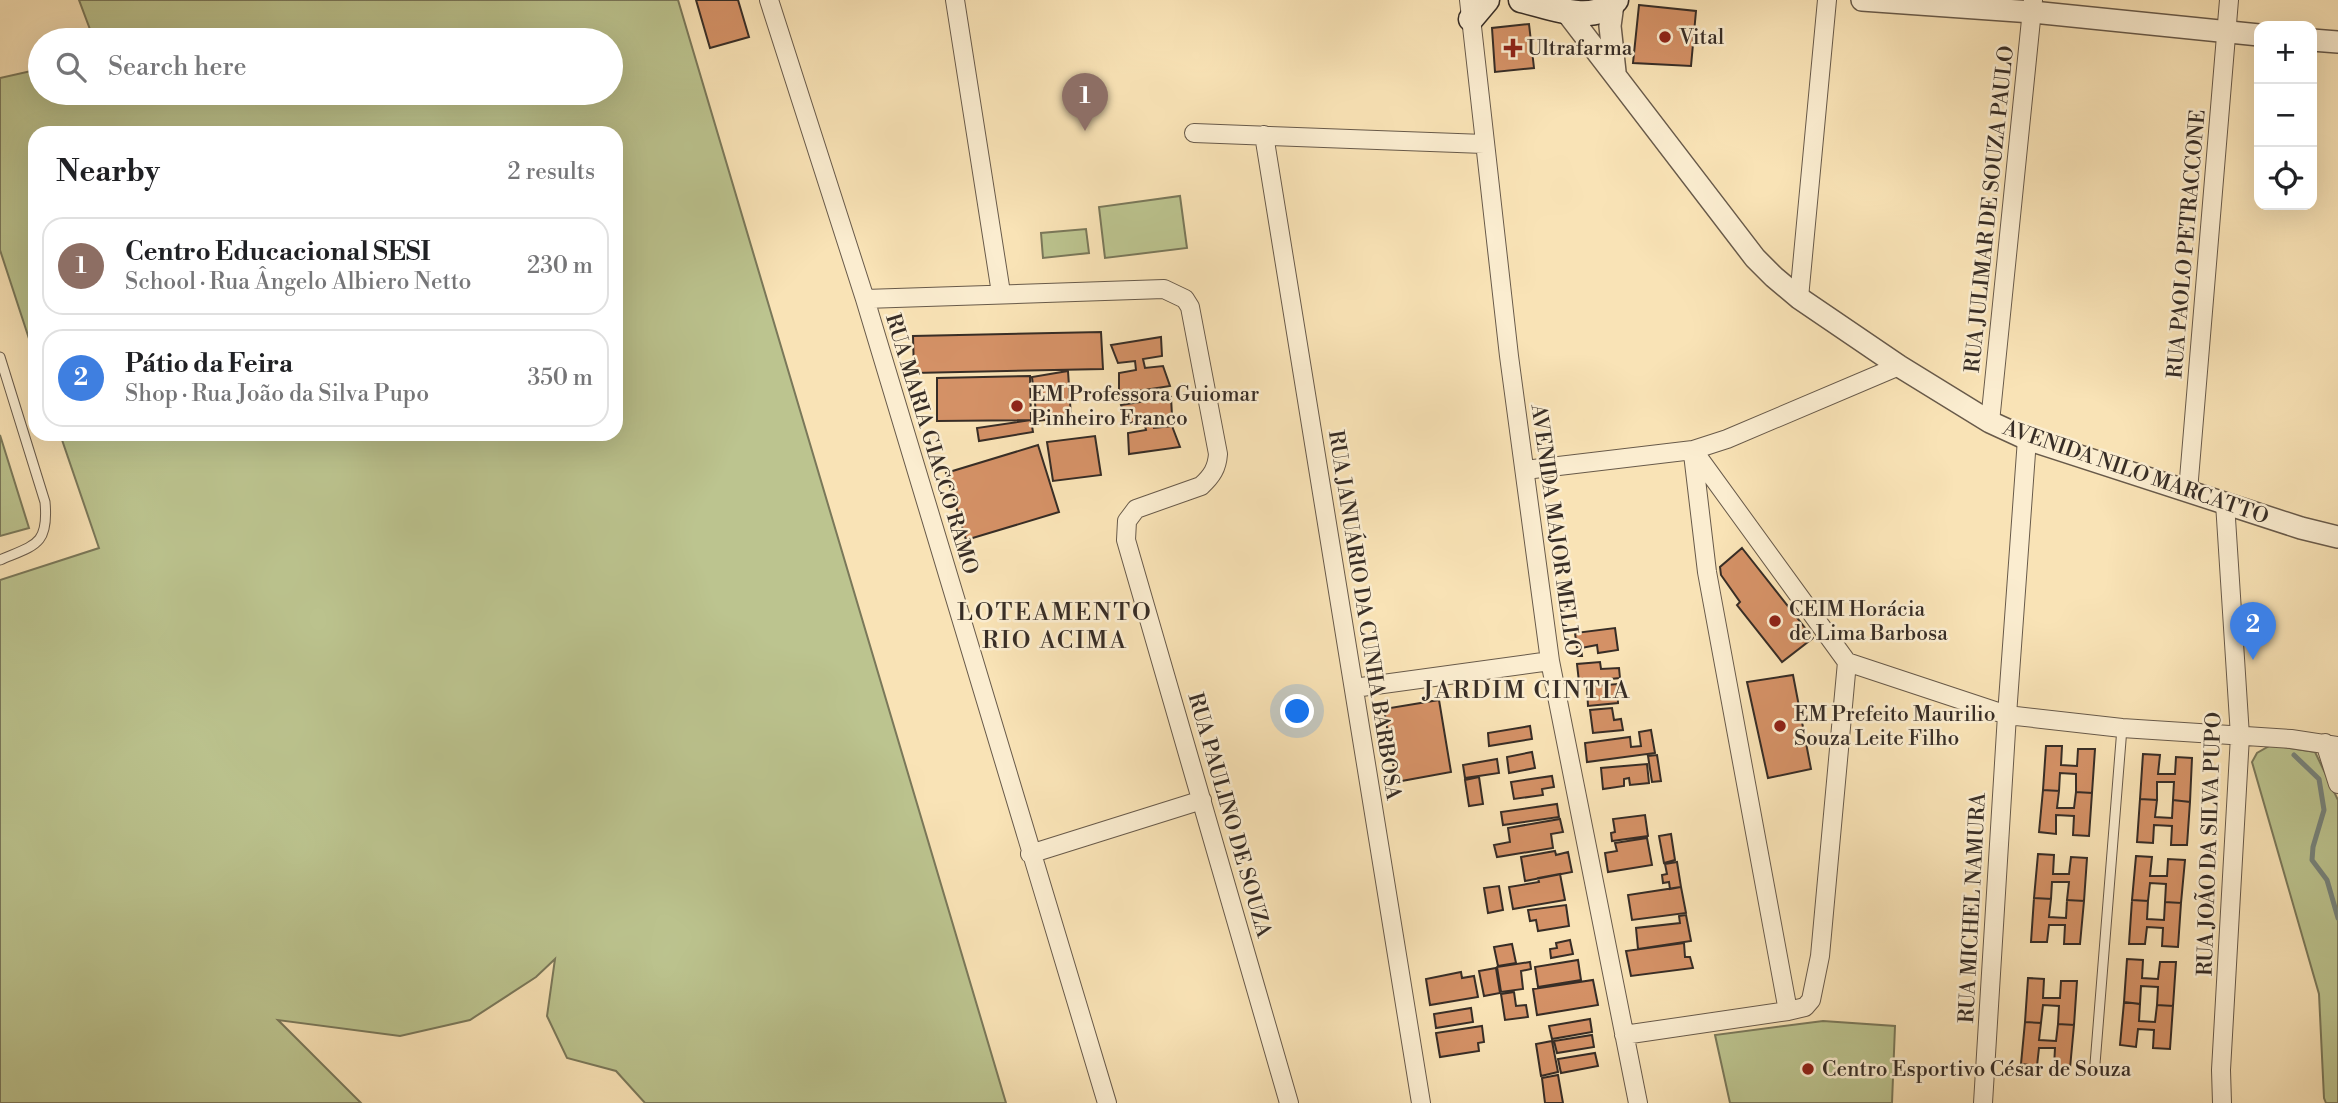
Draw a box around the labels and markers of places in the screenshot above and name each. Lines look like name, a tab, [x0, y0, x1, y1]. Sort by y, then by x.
place label: Vital	[1678, 25, 1724, 51]
marker: Vital	[1657, 29, 1673, 45]
place label: Ultrafarma	[1527, 36, 1633, 62]
marker: Ultrafarma	[1505, 40, 1521, 56]
pin: 1	[1062, 73, 1108, 131]
place label: EM Professora Guiomar Pinheiro Franco	[1031, 382, 1259, 432]
marker: EM Professora Guiomar Pinheiro Franco	[1009, 398, 1025, 414]
place label: CEIM Horácia de Lima Barbosa	[1789, 597, 1948, 647]
pin: 2	[2230, 602, 2276, 660]
marker: CEIM Horácia de Lima Barbosa	[1767, 613, 1783, 629]
place label: EM Prefeito Maurilio Souza Leite Filho	[1794, 702, 1996, 752]
marker: EM Prefeito Maurilio Souza Leite Filho	[1772, 718, 1788, 734]
place label: Centro Esportivo César de Souza	[1822, 1057, 2132, 1083]
marker: Centro Esportivo César de Souza	[1800, 1061, 1816, 1077]

